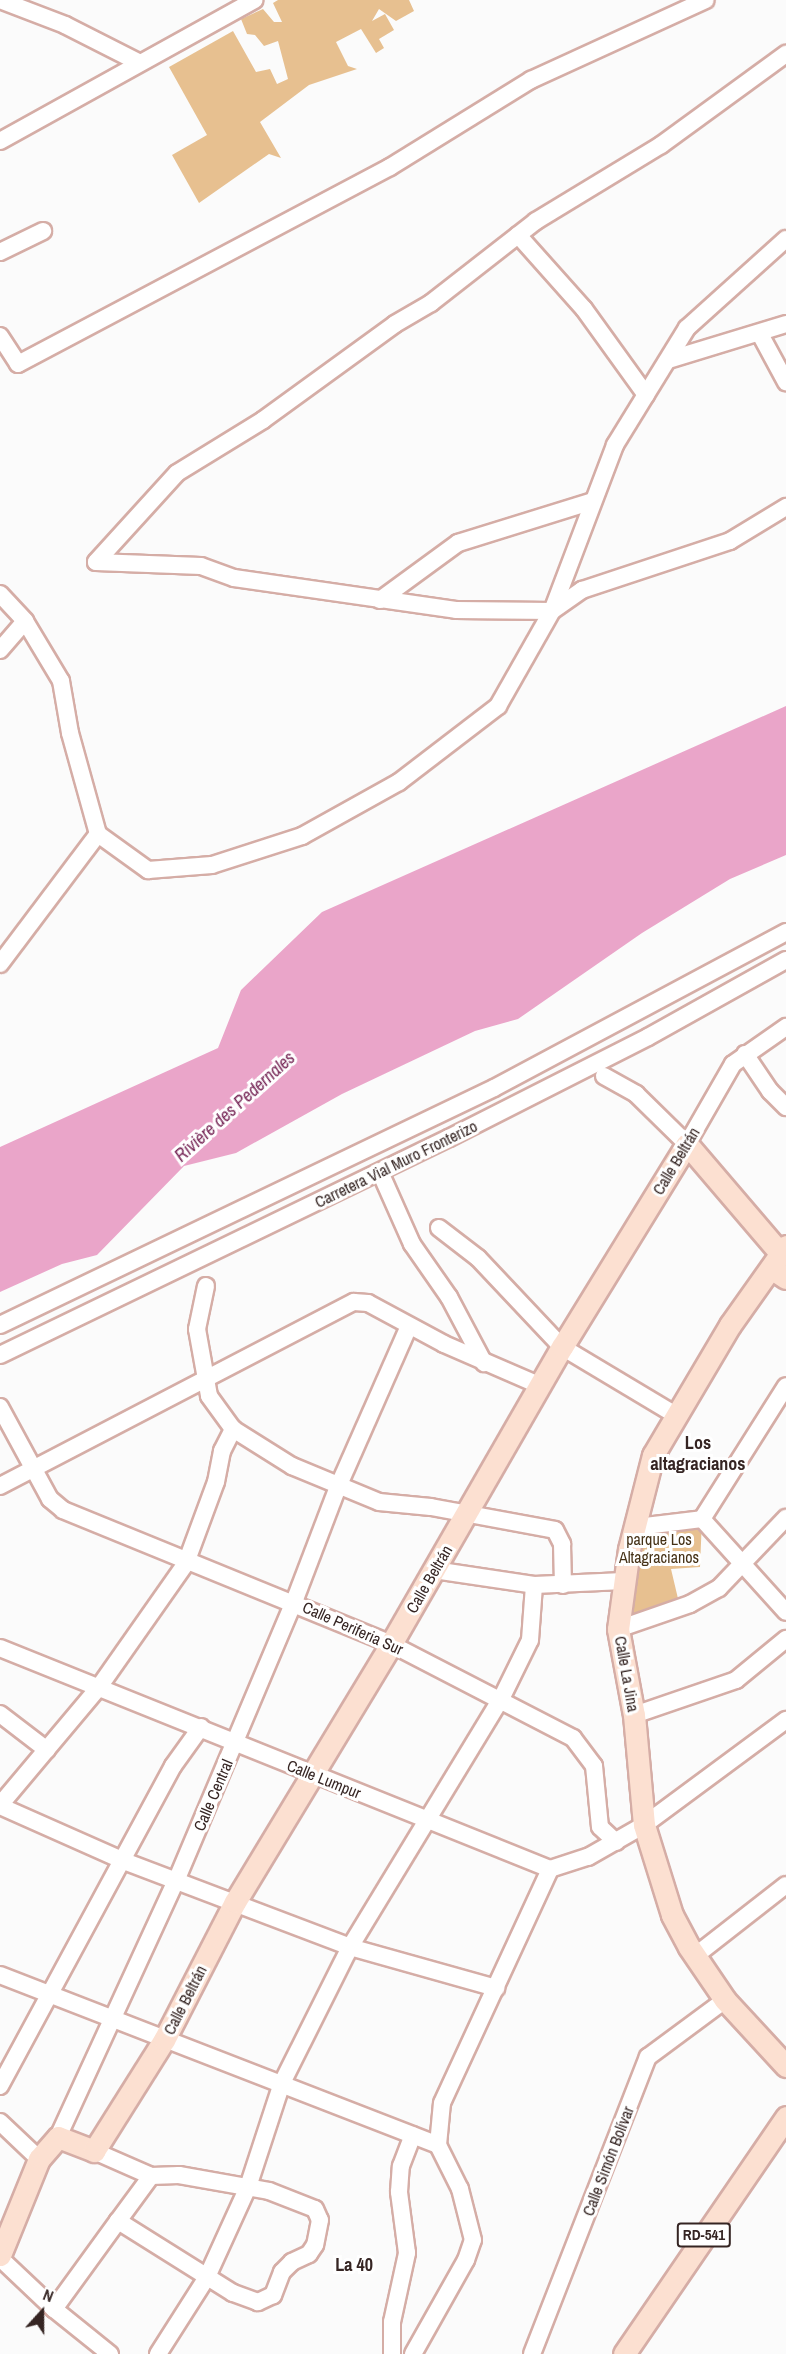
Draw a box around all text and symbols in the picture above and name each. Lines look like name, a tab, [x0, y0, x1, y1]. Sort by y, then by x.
water label: Rivière des Pedernales	[170, 1047, 300, 1167]
street label: Carretera Vial Muro Fronterizo	[312, 1116, 480, 1212]
street label: Calle Beltrán	[648, 1124, 704, 1198]
district label: Los altagracianos	[650, 1433, 746, 1476]
park label: parque Los Altagracianos	[619, 1529, 699, 1567]
street label: Calle Beltrán	[402, 1542, 456, 1616]
street label: Calle Periferia Sur	[300, 1597, 406, 1659]
street label: Calle La Jina	[611, 1635, 643, 1713]
street label: Calle Lumpur	[284, 1755, 364, 1803]
street label: Calle Central	[189, 1756, 237, 1834]
street label: Calle Beltrán	[159, 1962, 211, 2038]
street label: Calle Simón Bolívar	[578, 2103, 638, 2219]
road number: RD-541	[676, 2223, 732, 2247]
district label: La 40	[335, 2254, 373, 2276]
north arrow	[12, 2282, 72, 2342]
text: N	[40, 2283, 57, 2307]

